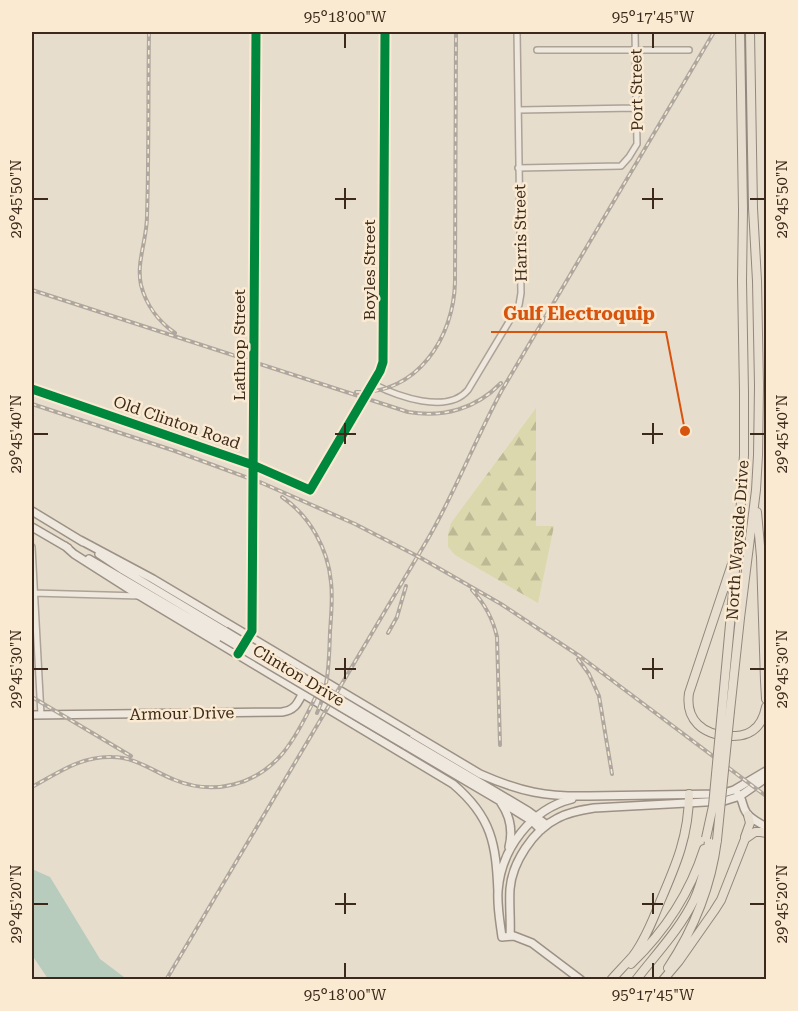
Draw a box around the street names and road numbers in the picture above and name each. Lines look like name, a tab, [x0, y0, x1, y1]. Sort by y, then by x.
street label: Port Street	[626, 49, 647, 131]
street label: Harris Street	[510, 184, 531, 282]
street label: Boyles Street	[360, 219, 379, 321]
street label: Lathrop Street	[230, 289, 249, 401]
street label: Old Clinton Road	[111, 392, 243, 453]
street label: North Wayside Drive	[722, 459, 753, 621]
street label: Clinton Drive	[249, 641, 348, 710]
street label: Armour Drive	[130, 703, 235, 724]

